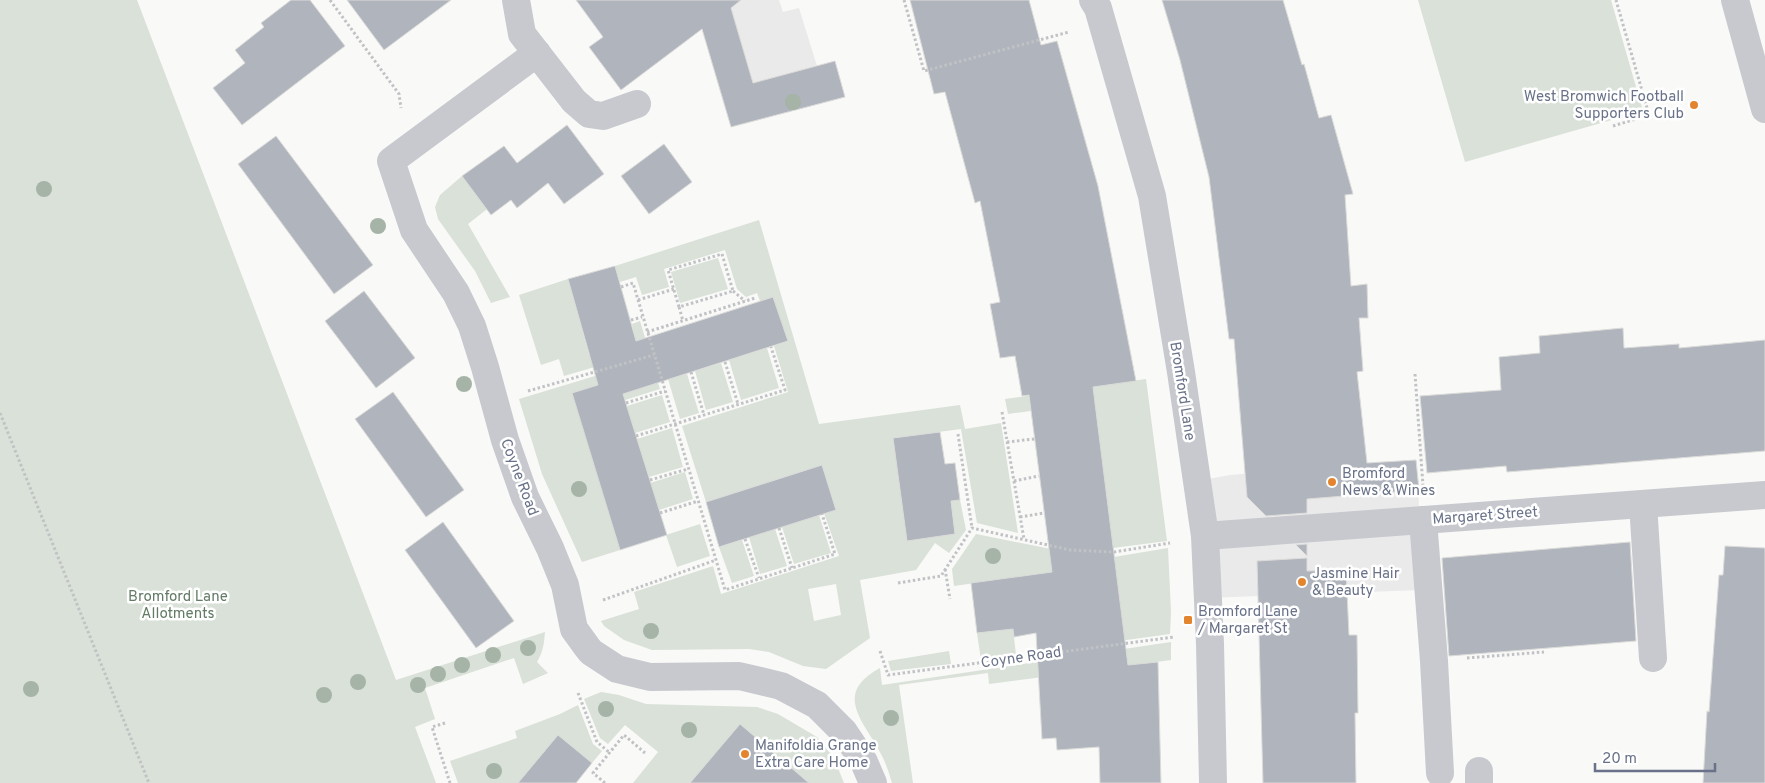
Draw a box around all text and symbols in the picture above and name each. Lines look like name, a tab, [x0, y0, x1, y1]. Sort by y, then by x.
place label: West Bromwich Football Supporters Club	[1524, 88, 1684, 124]
marker: West Bromwich Football Supporters Club	[1688, 99, 1700, 111]
street label: Bromford Lane	[1164, 340, 1199, 442]
street label: Coyne Road	[495, 436, 542, 519]
place label: Bromford News & Wines	[1342, 465, 1435, 501]
marker: Bromford News & Wines	[1326, 476, 1338, 488]
street label: Margaret Street	[1432, 503, 1538, 530]
place label: Jasmine Hair & Beauty	[1312, 565, 1400, 601]
marker: Jasmine Hair & Beauty	[1296, 576, 1308, 588]
park label: Bromford Lane Allotments	[128, 588, 228, 624]
place label: Bromford Lane / Margaret St	[1197, 603, 1298, 639]
marker: Bromford Lane / Margaret St	[1182, 614, 1194, 626]
street label: Coyne Road	[980, 643, 1063, 674]
place label: Manifoldia Grange Extra Care Home	[755, 737, 877, 773]
scale bar	[1595, 740, 1715, 772]
marker: Manifoldia Grange Extra Care Home	[739, 748, 751, 760]
text: 20 m	[1602, 750, 1637, 769]

